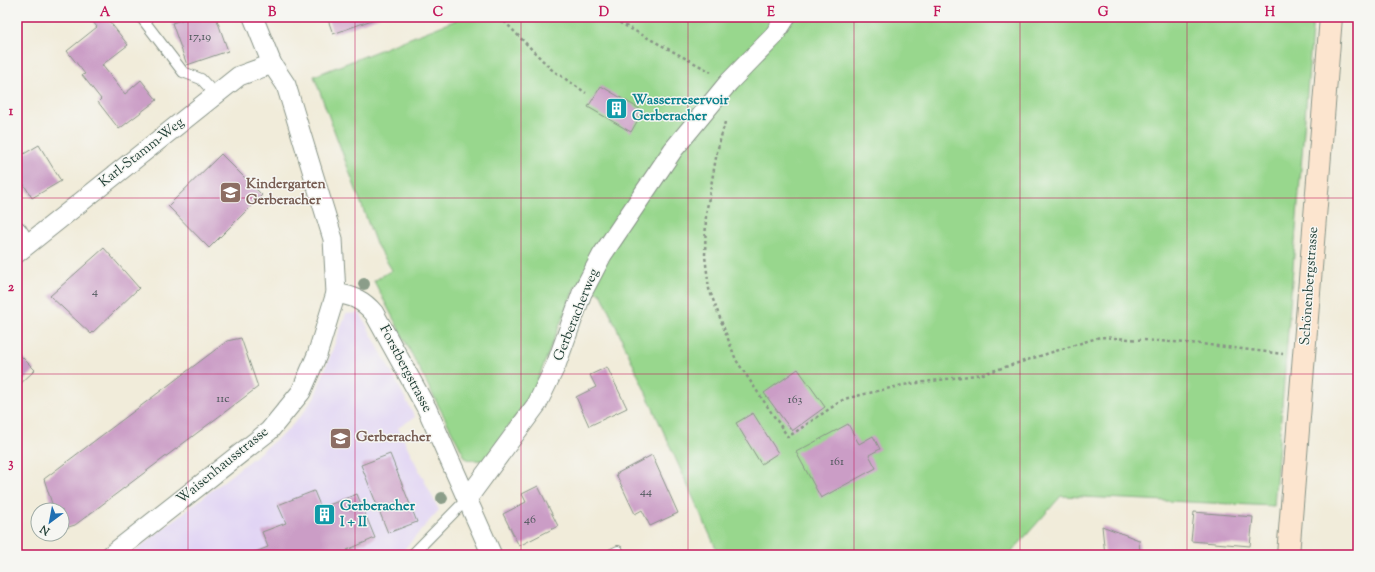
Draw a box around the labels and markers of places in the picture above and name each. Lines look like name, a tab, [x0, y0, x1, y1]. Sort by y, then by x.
place label: Wasserreservoir Gerberacher	[632, 91, 729, 127]
building icon: Wasserreservoir Gerberacher	[603, 96, 629, 122]
place label: Kindergarten Gerberacher	[246, 175, 326, 211]
school or university icon: Kindergarten Gerberacher	[217, 180, 243, 206]
school or university icon: Gerberacher	[328, 425, 354, 451]
place label: Gerberacher	[356, 428, 432, 448]
place label: Gerberacher I + II	[340, 497, 416, 533]
building icon: Gerberacher I + II	[311, 502, 337, 528]

